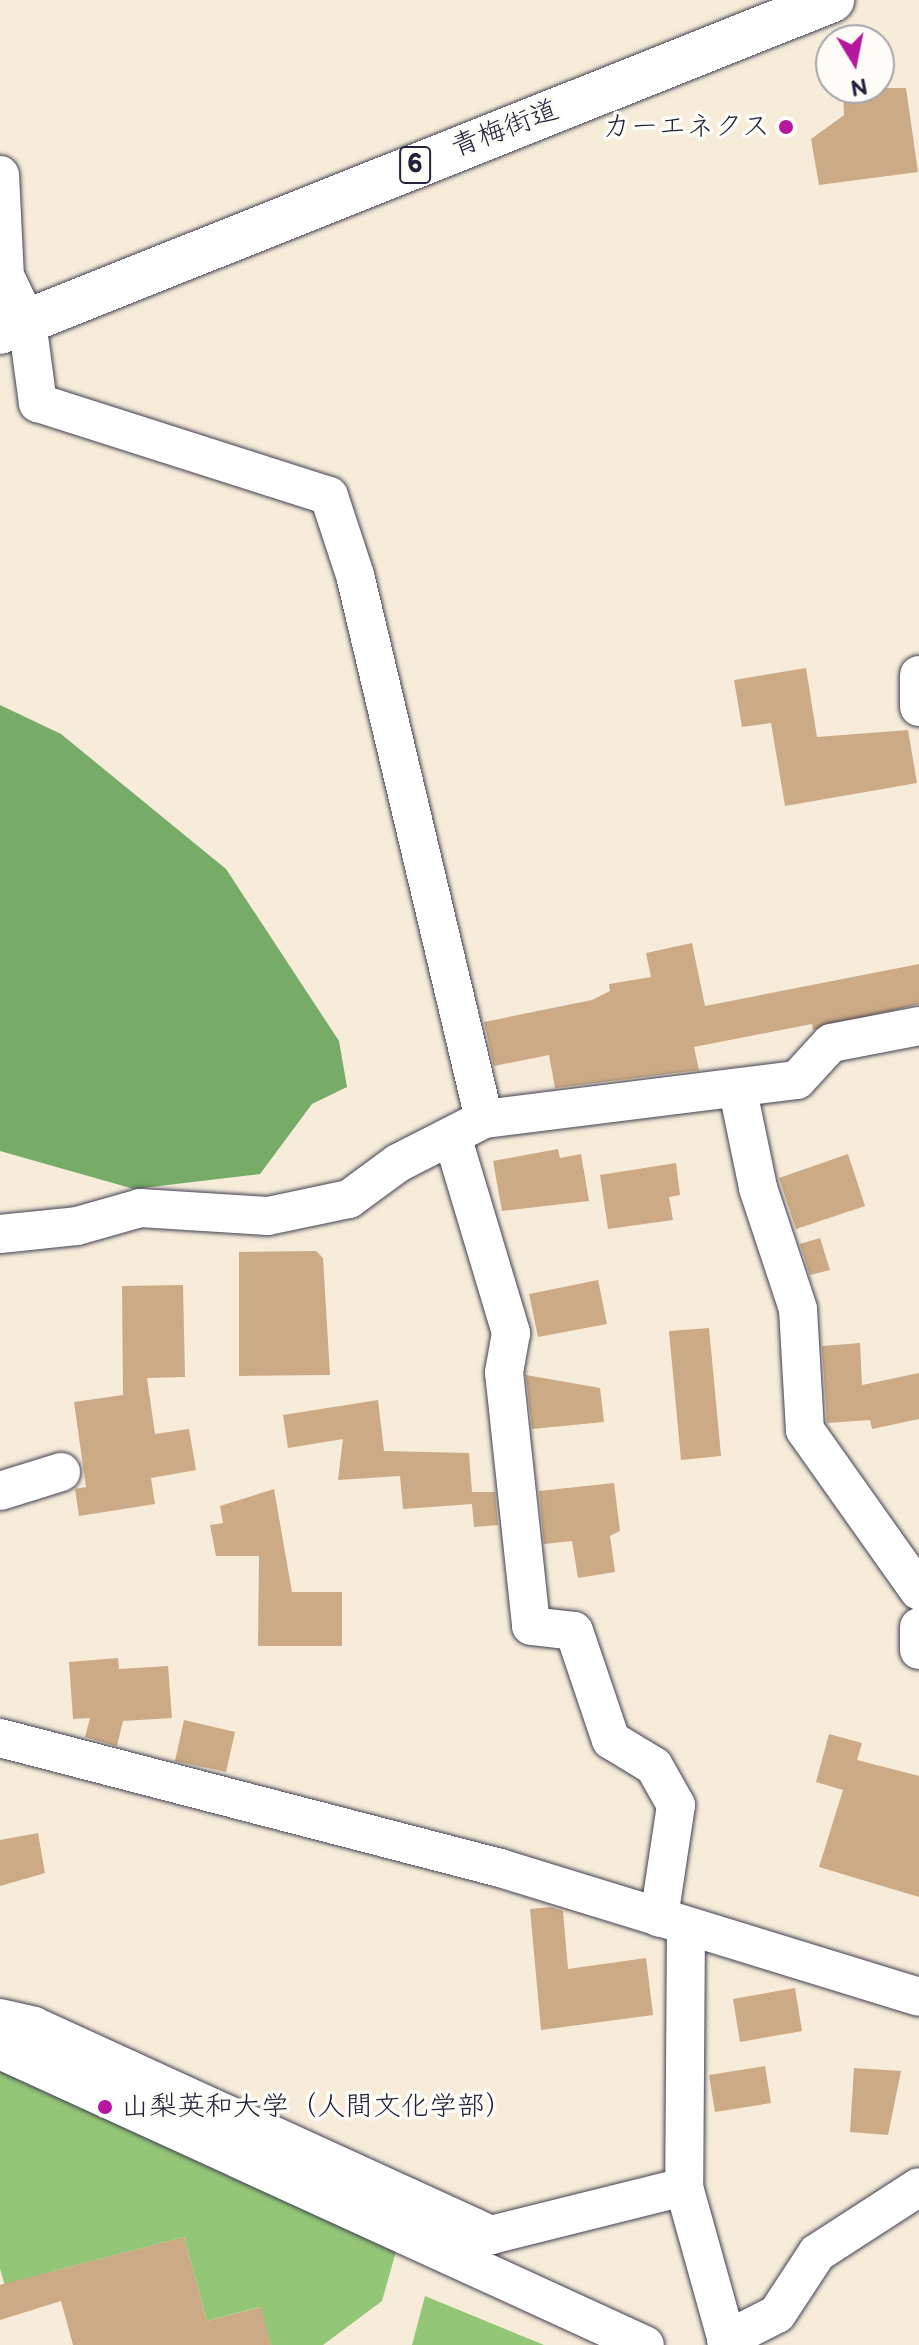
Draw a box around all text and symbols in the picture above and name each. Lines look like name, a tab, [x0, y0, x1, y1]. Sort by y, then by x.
north arrow	[815, 24, 895, 104]
text: N	[848, 71, 869, 101]
street label: 青梅街道	[447, 93, 563, 165]
place label: カーエネクス	[602, 110, 770, 144]
marker: カーエネクス	[777, 118, 795, 136]
road number: 6	[399, 143, 431, 187]
place label: 山梨英和大学（人間文化学部）	[121, 2090, 513, 2124]
marker: 山梨英和大学（人間文化学部）	[96, 2098, 114, 2116]

